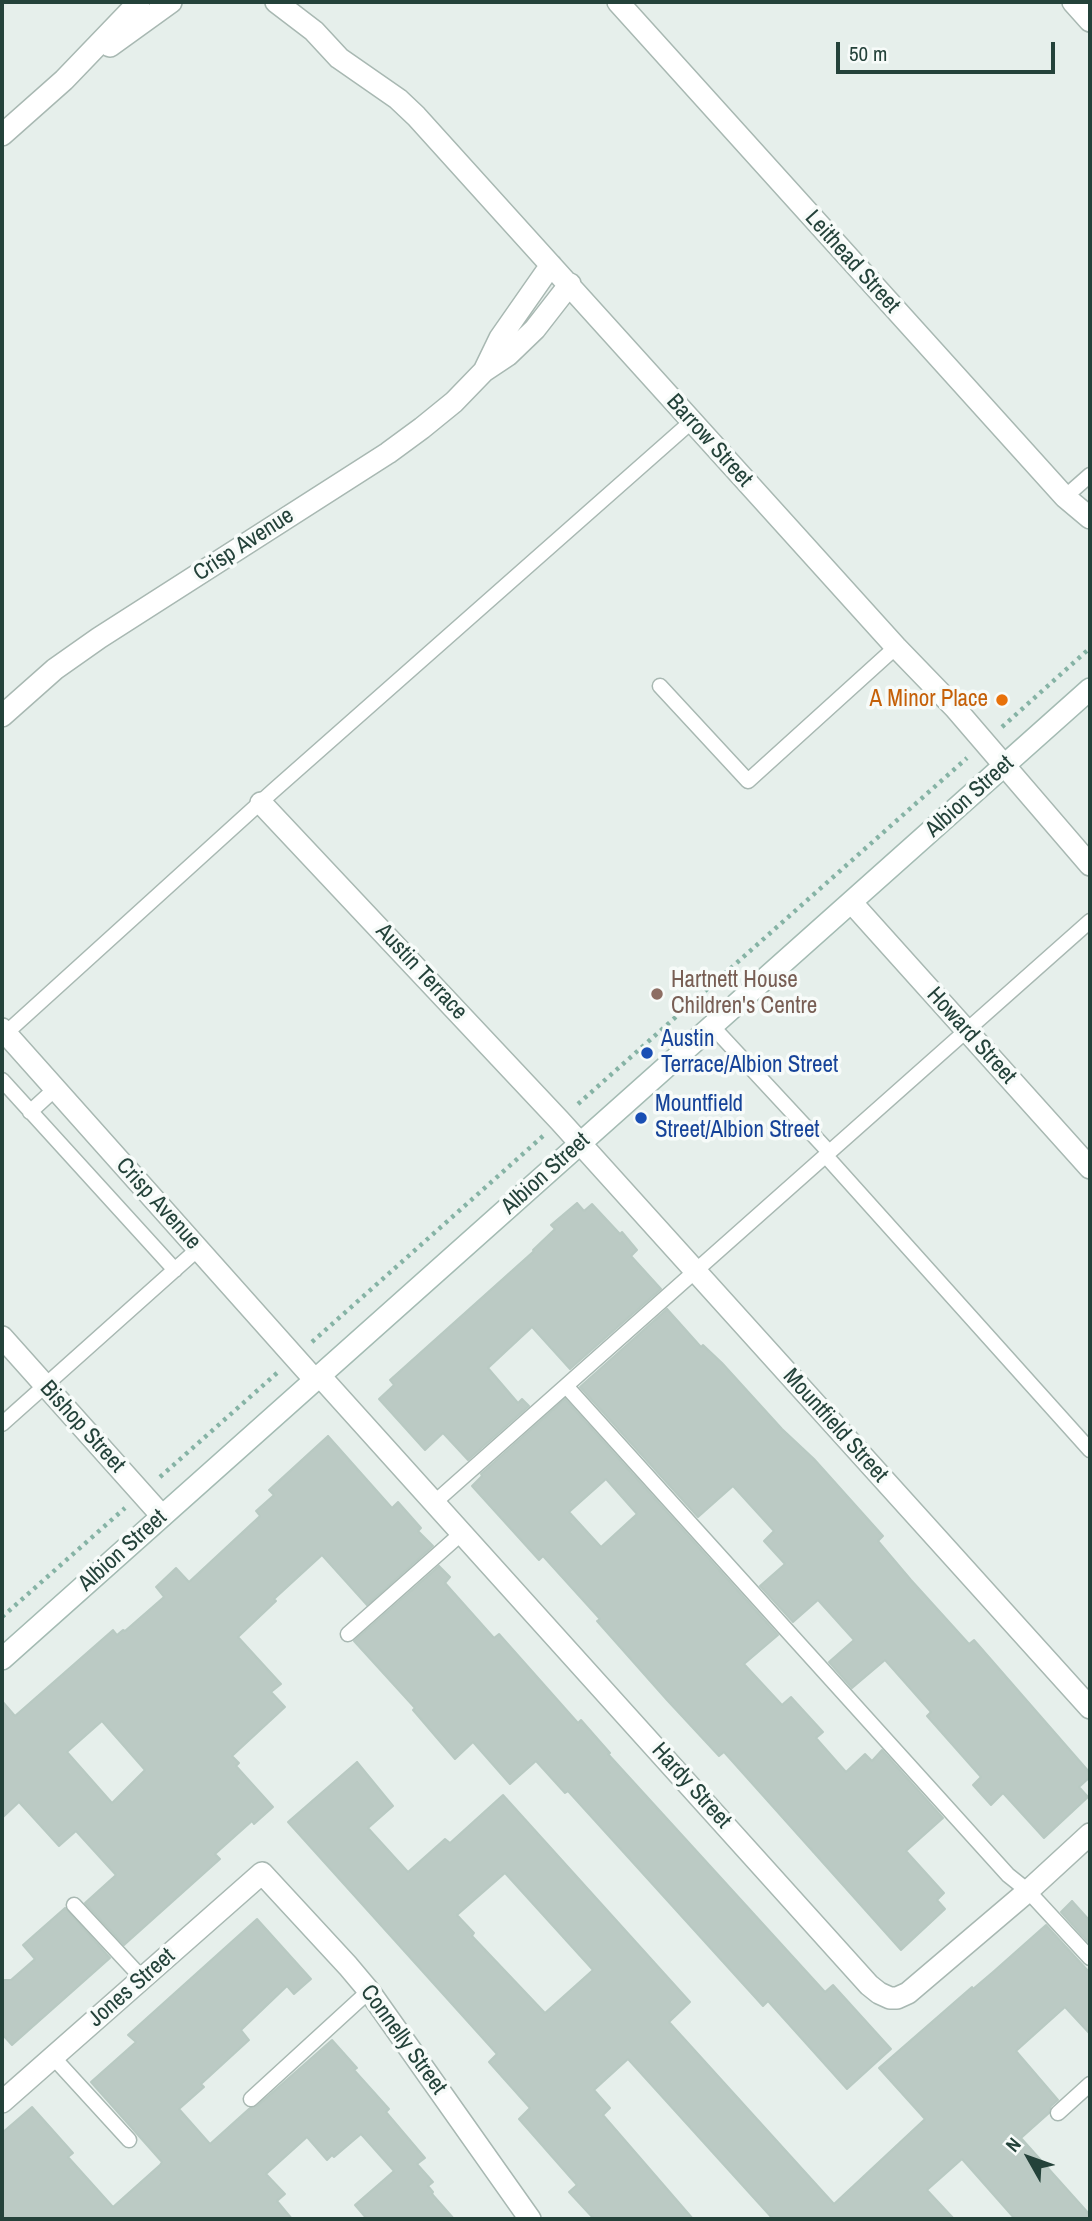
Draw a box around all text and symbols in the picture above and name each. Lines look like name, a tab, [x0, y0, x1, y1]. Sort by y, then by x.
scale bar	[840, 28, 1059, 72]
text: 50 m	[849, 39, 887, 68]
street label: Leithead Street	[799, 205, 905, 319]
street label: Barrow Street	[660, 389, 758, 493]
street label: Crisp Avenue	[189, 502, 299, 588]
place label: A Minor Place	[870, 686, 988, 714]
marker: A Minor Place	[994, 692, 1010, 708]
street label: Albion Street	[920, 750, 1020, 844]
street label: Austin Terrace	[369, 918, 473, 1026]
place label: Hartnett House Children's Centre	[671, 967, 817, 1021]
street label: Howard Street	[920, 982, 1022, 1090]
marker: Hartnett House Children's Centre	[649, 986, 665, 1002]
place label: Austin Terrace/Albion Street	[661, 1026, 838, 1080]
marker: Austin Terrace/Albion Street	[639, 1045, 655, 1061]
place label: Mountfield Street/Albion Street	[655, 1091, 820, 1145]
marker: Mountfield Street/Albion Street	[633, 1110, 649, 1126]
street label: Albion Street	[496, 1127, 596, 1221]
street label: Crisp Avenue	[110, 1152, 206, 1256]
street label: Mountfield Street	[777, 1363, 893, 1489]
street label: Bishop Street	[34, 1375, 130, 1479]
street label: Albion Street	[73, 1504, 173, 1598]
street label: Hardy Street	[645, 1737, 737, 1835]
street label: Jones Street	[83, 1943, 181, 2033]
street label: Connelly Street	[354, 1980, 452, 2100]
north arrow	[994, 2123, 1064, 2193]
text: N	[999, 2132, 1026, 2157]

